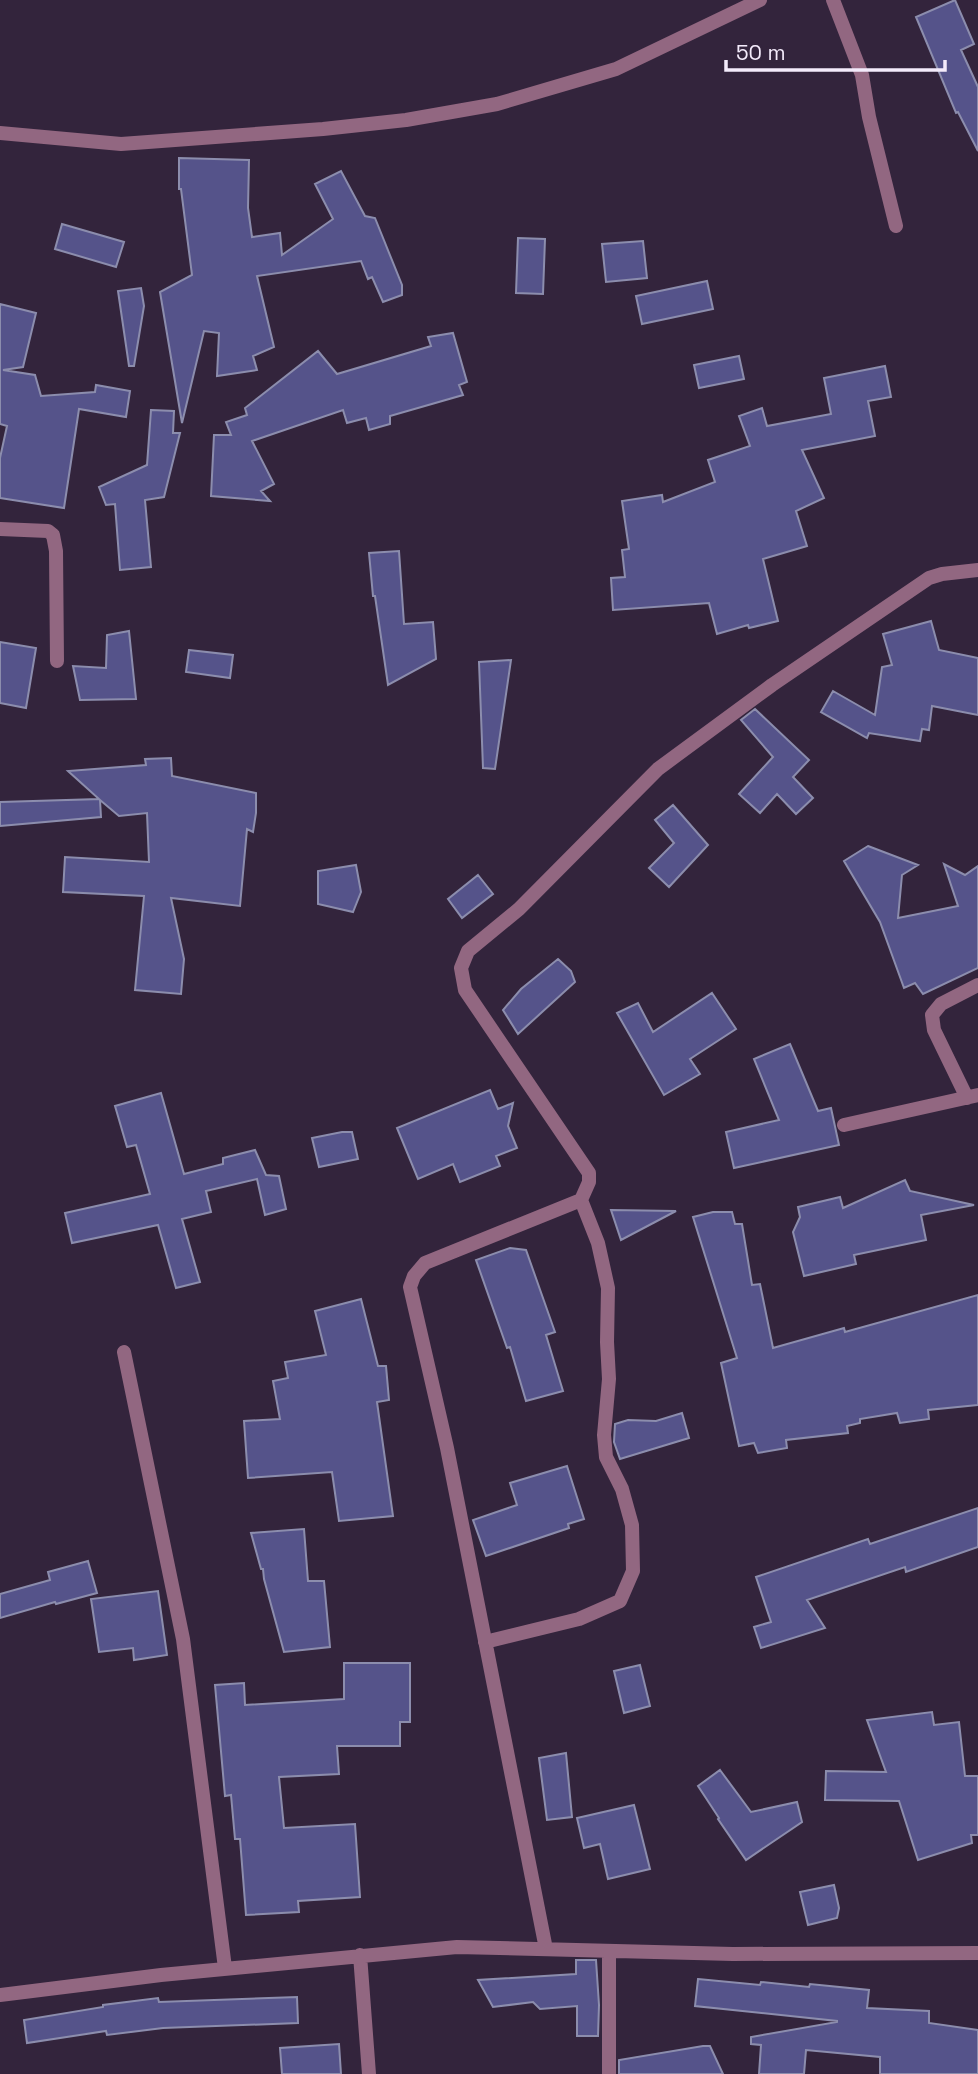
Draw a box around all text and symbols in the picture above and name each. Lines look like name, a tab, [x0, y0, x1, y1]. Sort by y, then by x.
scale bar	[726, 28, 945, 72]
text: 50 m	[736, 39, 786, 66]

